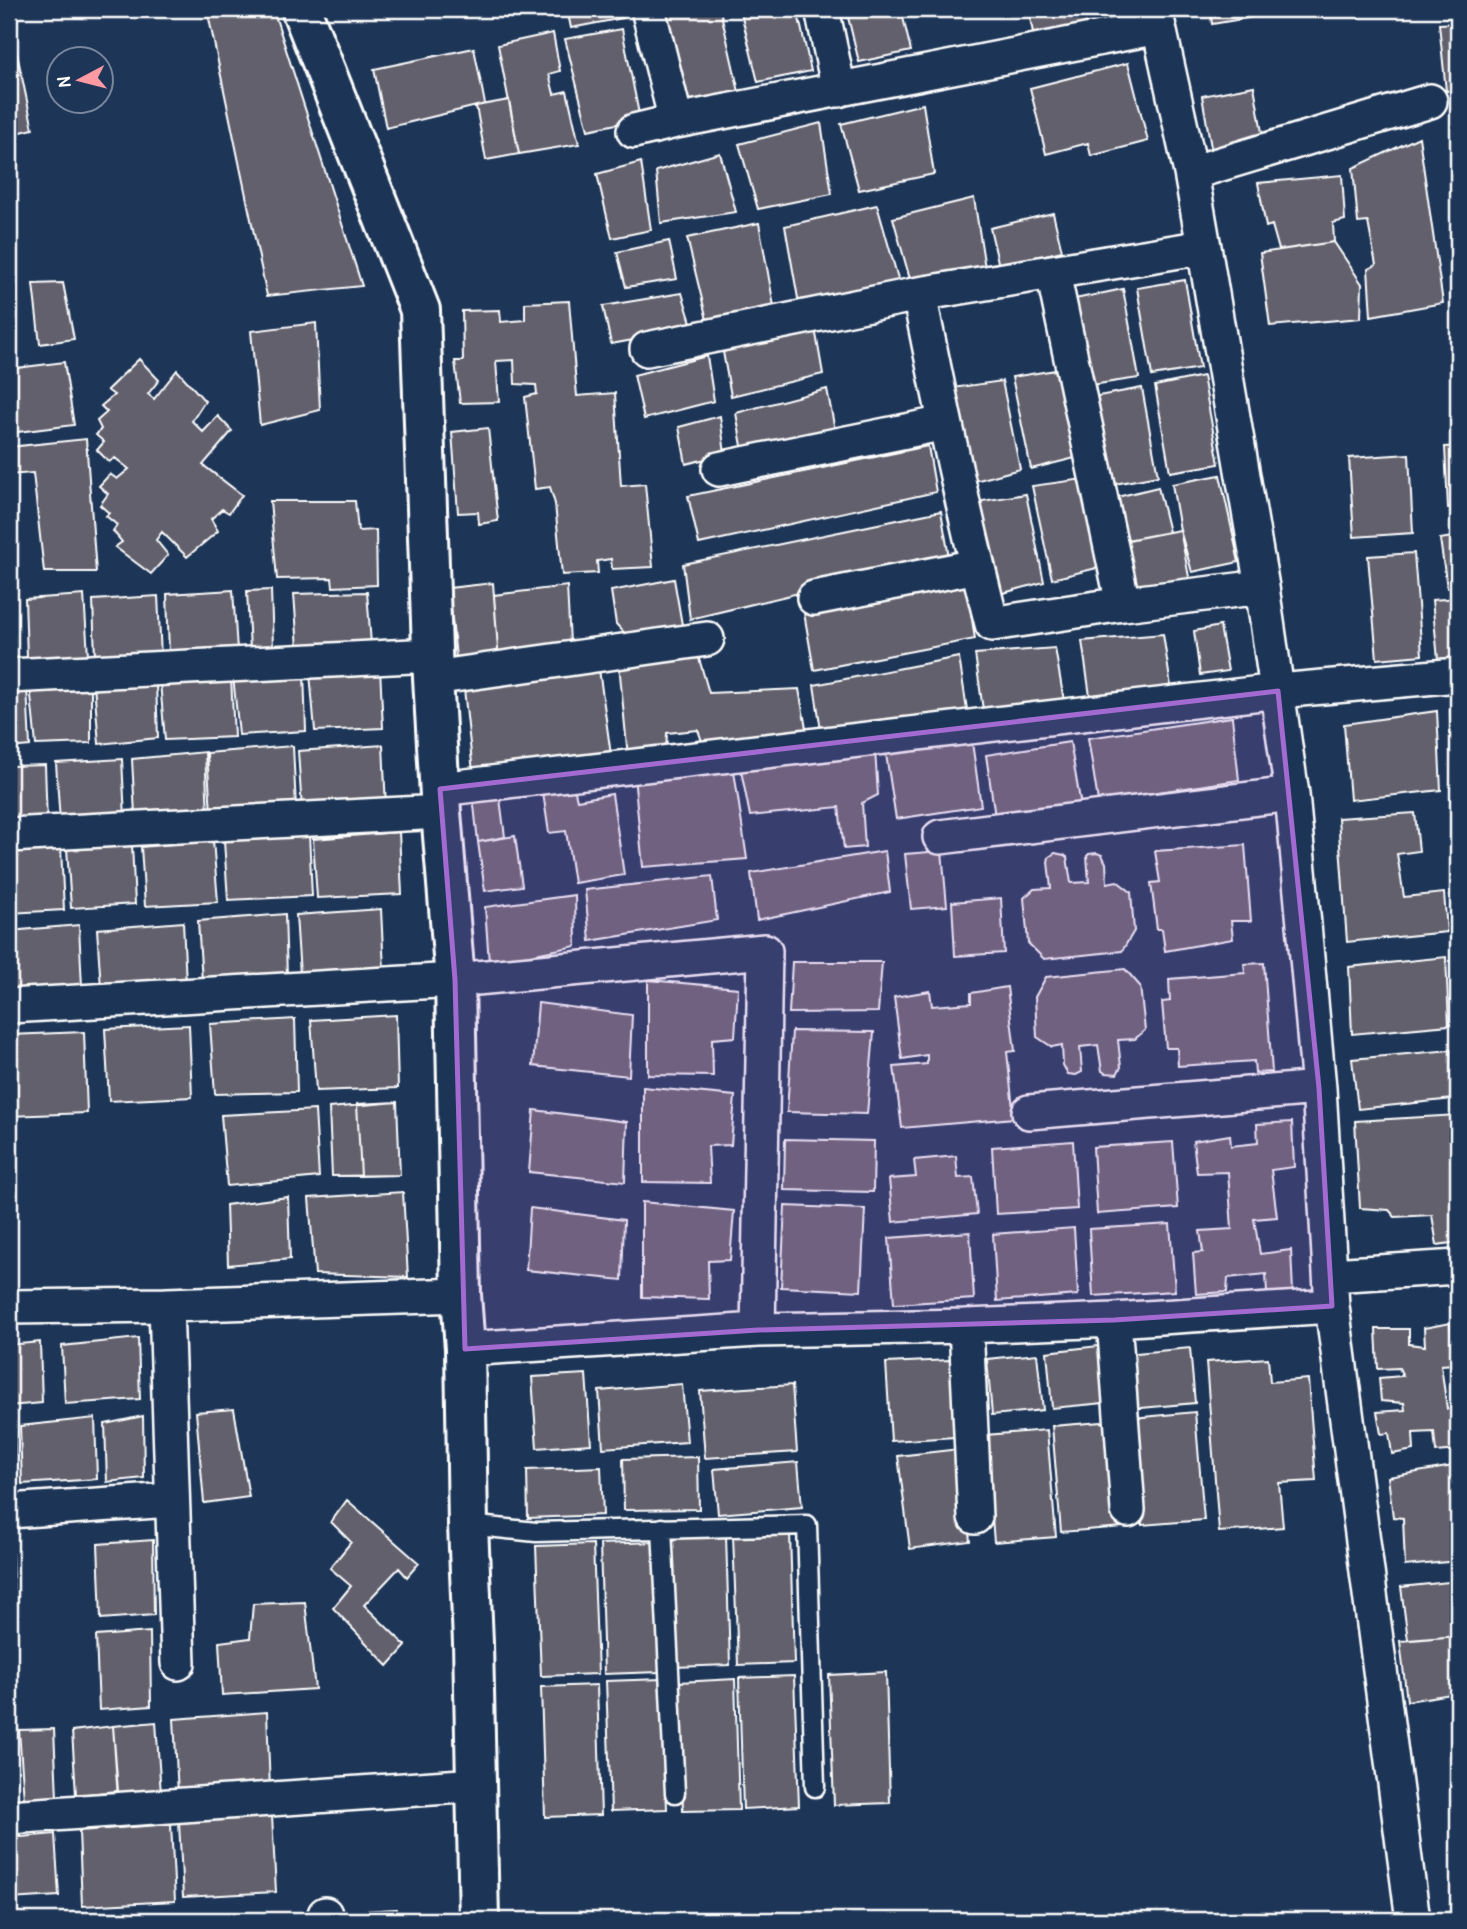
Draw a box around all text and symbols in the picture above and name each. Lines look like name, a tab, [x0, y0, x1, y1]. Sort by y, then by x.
north arrow	[46, 46, 116, 116]
text: N	[50, 75, 77, 89]

